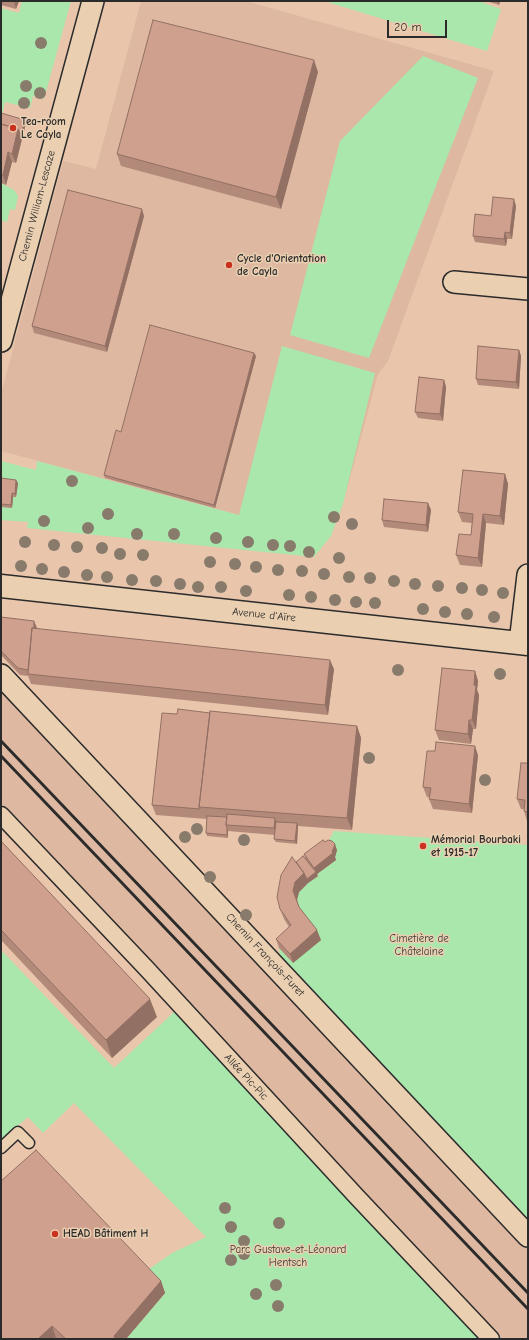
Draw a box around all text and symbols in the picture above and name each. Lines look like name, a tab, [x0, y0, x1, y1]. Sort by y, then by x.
scale bar	[389, 12, 449, 38]
text: 20 m	[394, 20, 422, 34]
place label: Tea-room Le Cayla	[21, 115, 66, 141]
marker: Tea-room Le Cayla	[8, 123, 18, 133]
street label: Chemin William-Lescaze	[16, 149, 58, 263]
place label: Cycle d'Orientation de Cayla	[237, 252, 326, 278]
marker: Cycle d'Orientation de Cayla	[224, 260, 234, 270]
street label: Avenue d'Aïre	[232, 605, 296, 625]
place label: Mémorial Bourbaki et 1915-17	[431, 833, 521, 859]
marker: Mémorial Bourbaki et 1915-17	[418, 841, 428, 851]
street label: Chemin François-Furet	[223, 911, 307, 999]
park label: Cimetière de Châtelaine	[389, 932, 449, 958]
street label: Allée Pic-Pic	[221, 1051, 271, 1103]
place label: HEAD Bâtiment H	[63, 1227, 148, 1241]
marker: HEAD Bâtiment H	[50, 1229, 60, 1239]
park label: Parc Gustave-et-Léonard Hentsch	[230, 1243, 346, 1269]

